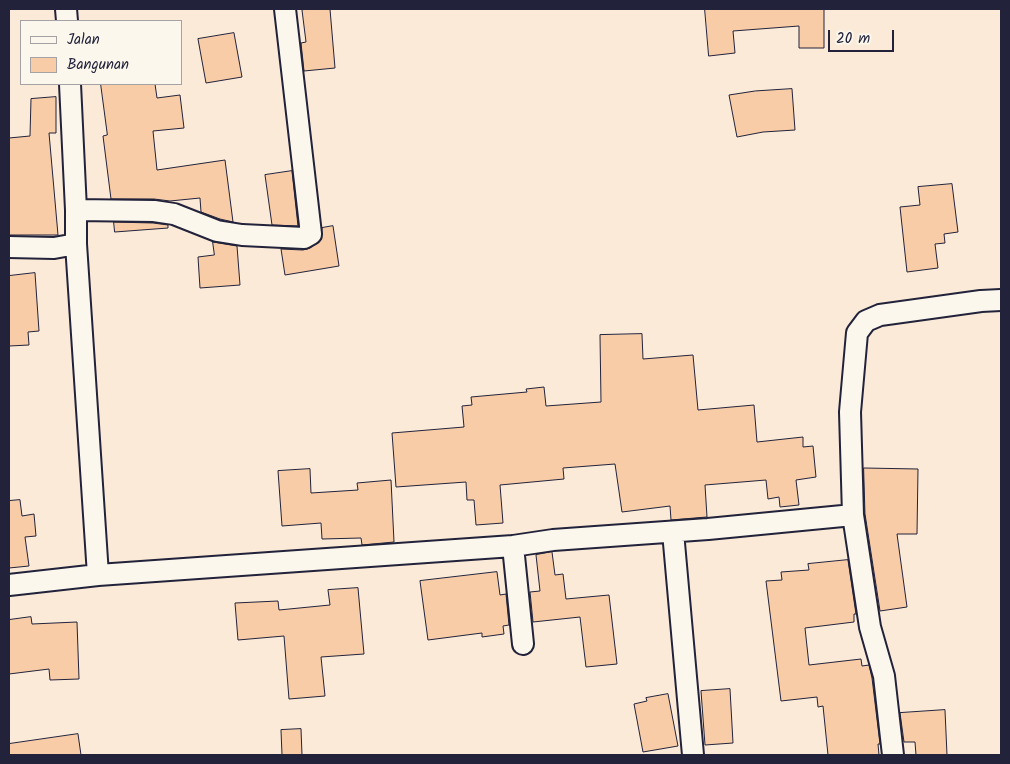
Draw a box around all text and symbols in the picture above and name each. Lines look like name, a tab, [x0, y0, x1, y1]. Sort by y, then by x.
legend	[20, 20, 182, 85]
scale bar	[830, 20, 896, 52]
text: 20 m	[836, 27, 870, 51]
text: Jalan	[67, 28, 100, 52]
text: Bangunan	[67, 53, 129, 77]

